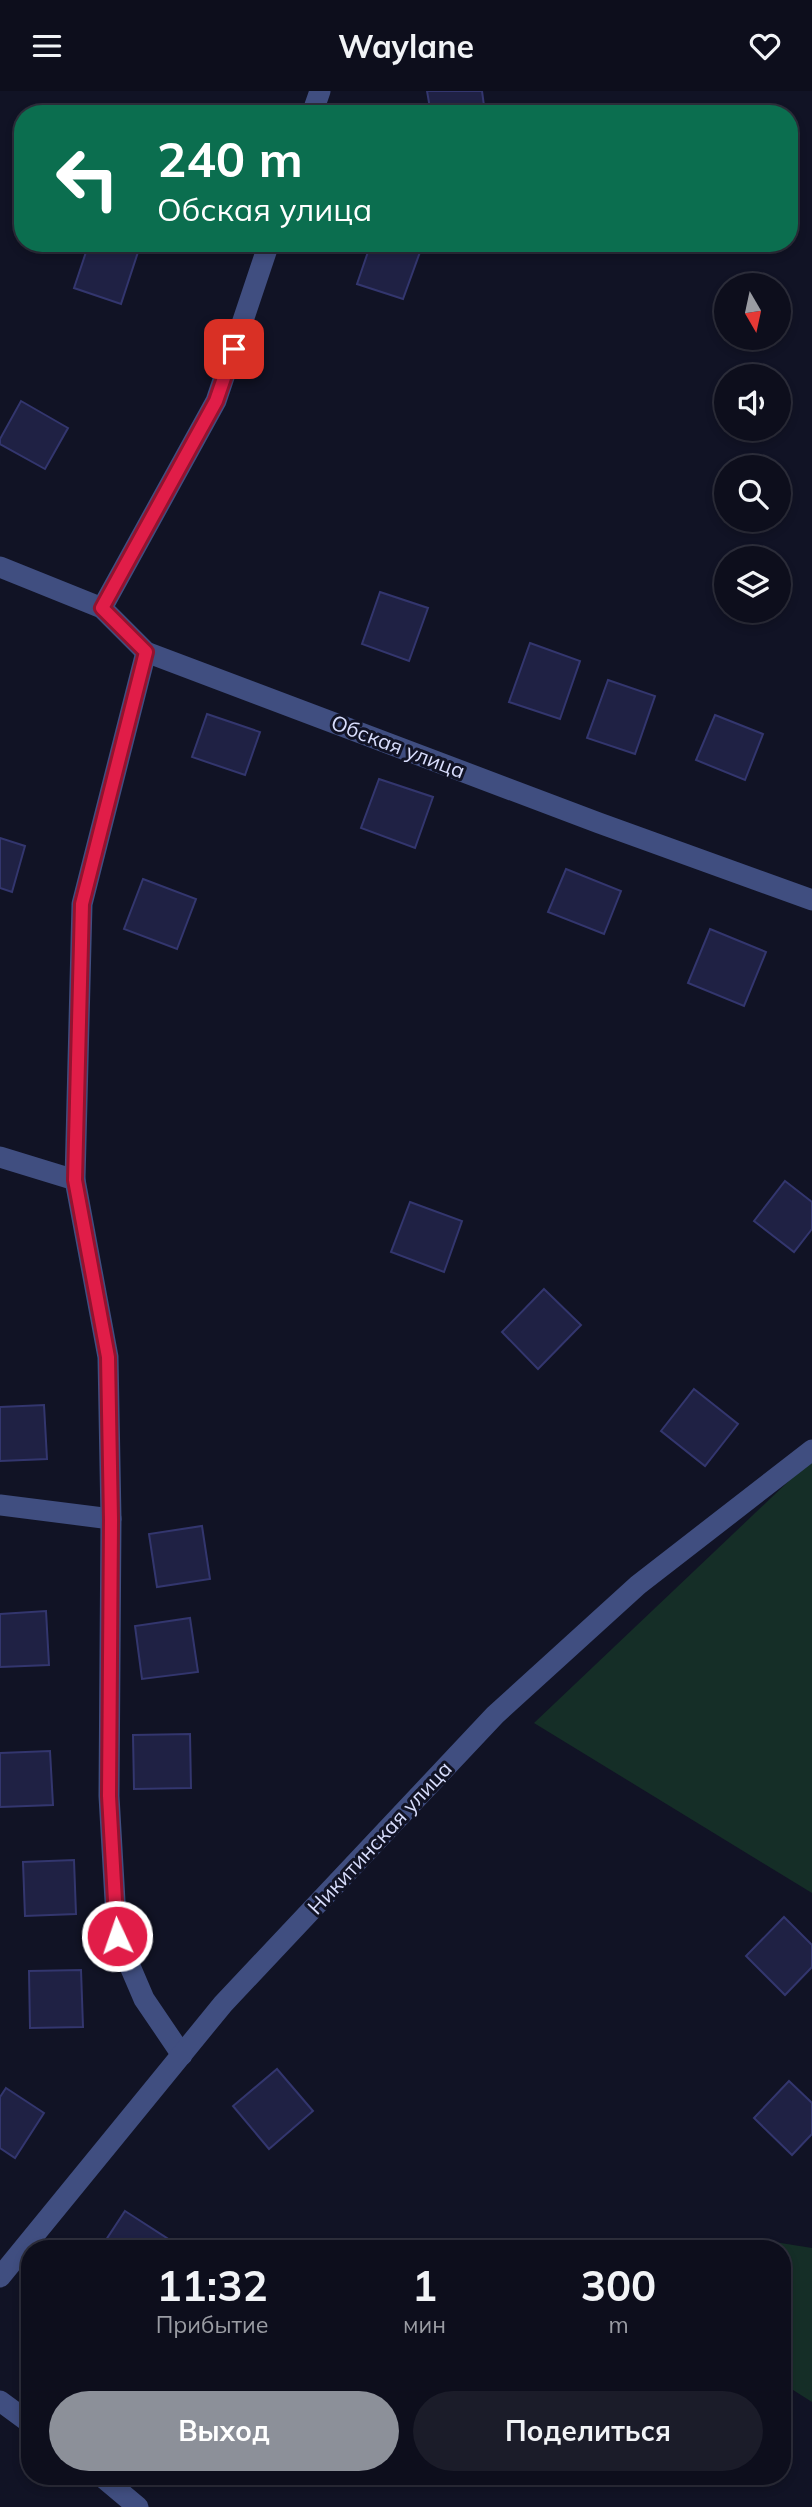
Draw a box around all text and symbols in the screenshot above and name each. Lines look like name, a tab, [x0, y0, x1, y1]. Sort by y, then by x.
text: Waylane	[338, 26, 474, 66]
icon: menu	[28, 27, 66, 65]
icon: heart	[746, 27, 784, 65]
text: 240 m	[157, 128, 303, 189]
icon: left	[42, 133, 133, 224]
text: Обская улица	[157, 189, 372, 229]
north arrow	[714, 273, 791, 350]
map controls	[714, 273, 791, 623]
pin	[204, 319, 264, 379]
icon: arrive	[215, 330, 253, 368]
button: sound	[714, 364, 791, 441]
button: search	[714, 455, 791, 532]
button: layers	[714, 546, 791, 623]
street label: Обская улица	[328, 709, 469, 784]
street label: Никитинская улица	[302, 1755, 457, 1919]
position arrow	[80, 1899, 154, 1973]
text: 11:32	[156, 2259, 268, 2312]
text: 1	[412, 2259, 437, 2312]
text: 300	[581, 2259, 656, 2312]
text: Прибытие	[156, 2310, 268, 2339]
text: мин	[403, 2310, 446, 2339]
text: m	[608, 2310, 629, 2339]
button: Выход	[49, 2391, 399, 2471]
button: Поделиться	[413, 2391, 763, 2471]

